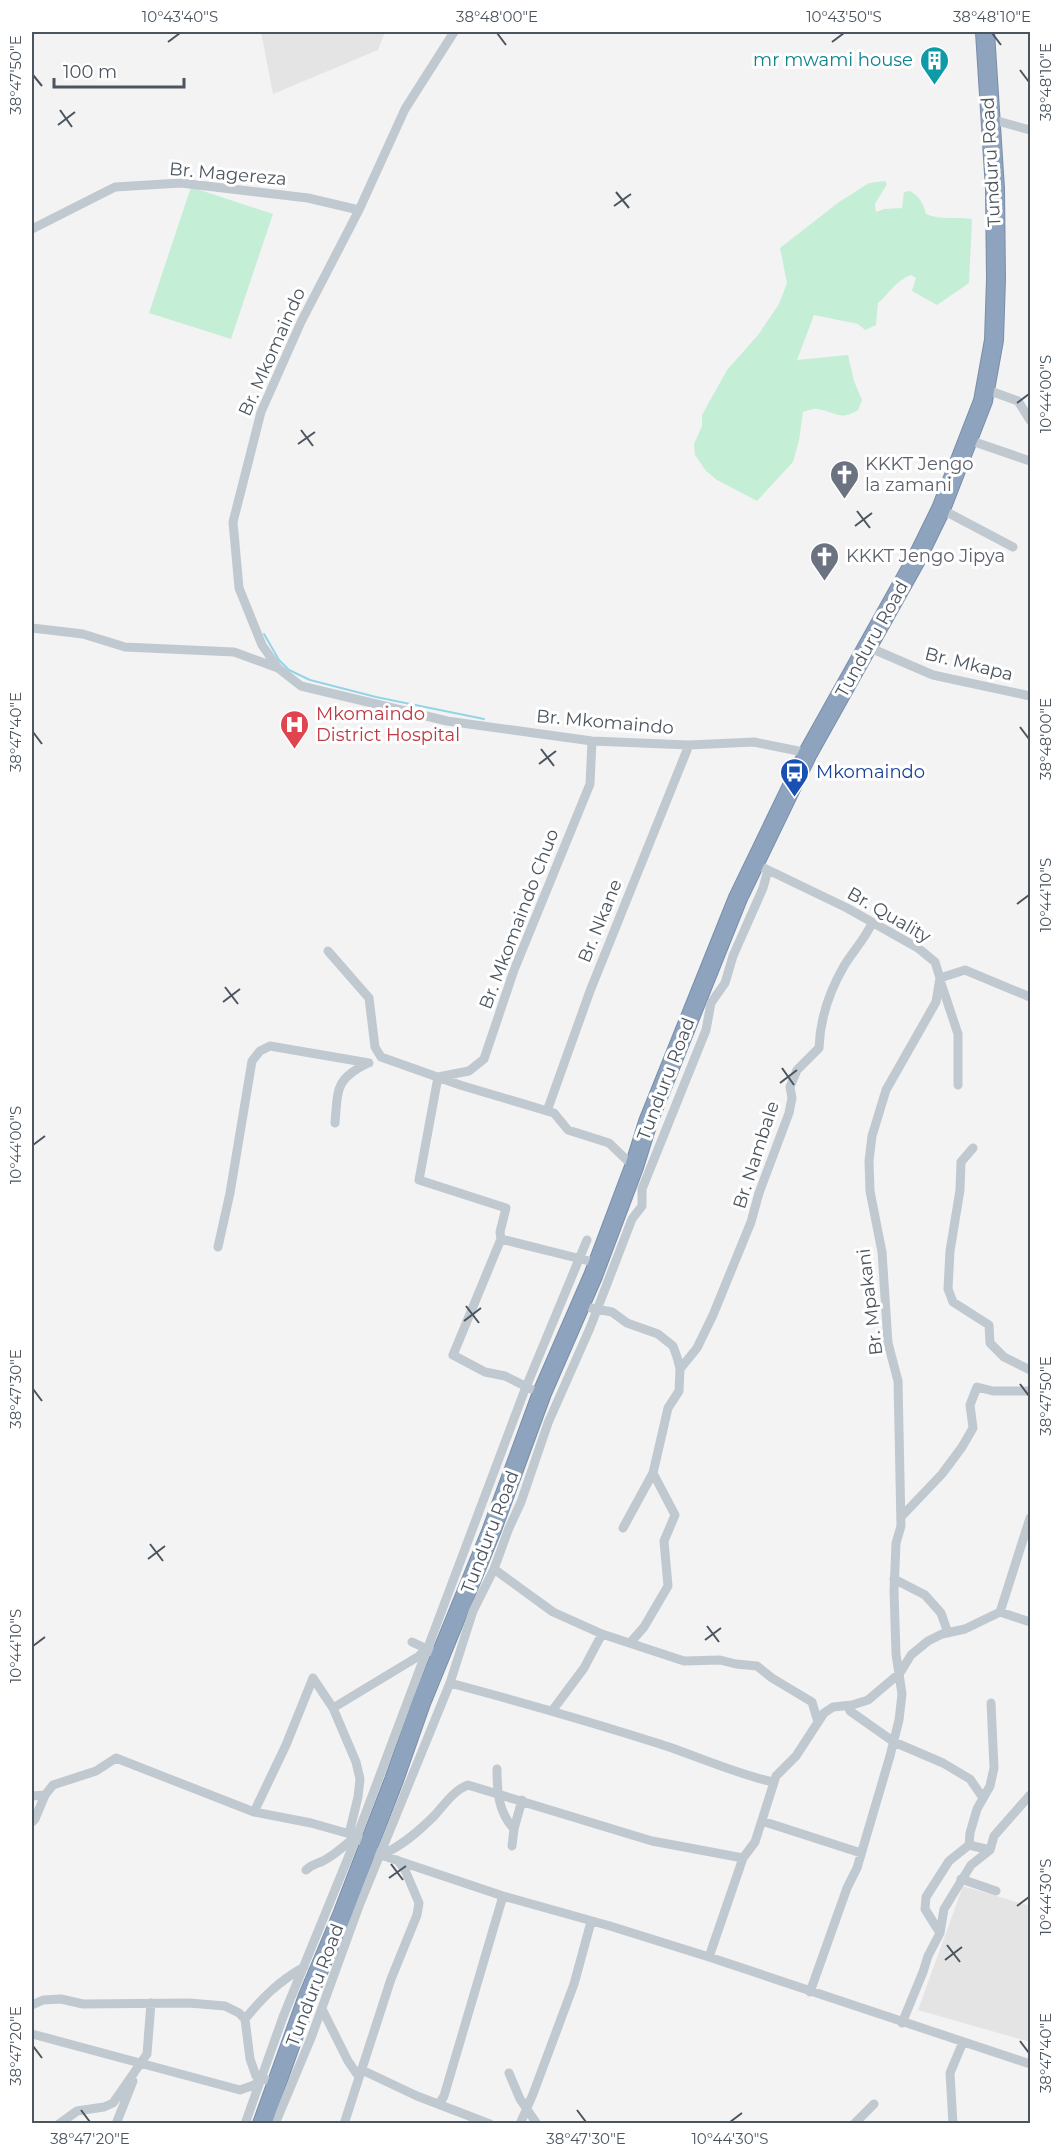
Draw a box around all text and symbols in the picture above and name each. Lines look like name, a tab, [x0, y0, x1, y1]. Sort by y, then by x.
text: 10°43'40"S	[142, 7, 218, 26]
text: 38°48'00"E	[456, 7, 538, 26]
text: 10°43'50"S	[806, 7, 882, 26]
text: 38°48'10"E	[953, 7, 1031, 26]
text: 38°47'50"E	[6, 35, 25, 115]
text: 38°48'10"E	[1036, 43, 1055, 121]
building icon: mr mwami house	[918, 44, 950, 86]
place label: mr mwami house	[753, 49, 913, 71]
scale bar	[54, 51, 184, 89]
text: 100 m	[63, 61, 117, 83]
street label: Tunduru Road	[977, 97, 1005, 227]
street label: Br. Magereza	[168, 158, 288, 190]
street label: Br. Mkomaindo	[234, 284, 310, 420]
text: 10°44'00"S	[1036, 355, 1055, 433]
place label: KKKT Jengo la zamani	[865, 453, 974, 496]
church icon: KKKT Jengo la zamani	[828, 458, 860, 500]
church icon: KKKT Jengo Jipya	[809, 540, 841, 582]
place label: KKKT Jengo Jipya	[846, 545, 1005, 567]
street label: Tunduru Road	[831, 577, 913, 701]
street label: Br. Mkapa	[923, 642, 1015, 686]
text: 38°47'40"E	[6, 692, 25, 772]
text: 38°48'00"E	[1036, 698, 1055, 780]
place label: Mkomaindo District Hospital	[316, 703, 460, 746]
street label: Br. Mkomaindo	[535, 705, 675, 739]
hospital icon: Mkomaindo District Hospital	[279, 708, 311, 750]
bus stop icon: Mkomaindo	[779, 756, 811, 798]
place label: Mkomaindo	[816, 761, 925, 783]
street label: Br. Mkomaindo Chuo	[474, 826, 564, 1012]
text: 10°44'10"S	[1036, 858, 1055, 932]
street label: Br. Nkane	[573, 876, 627, 966]
street label: Br. Quality	[843, 882, 935, 948]
street label: Tunduru Road	[632, 1014, 700, 1144]
street label: Br. Nambale	[728, 1098, 784, 1212]
text: 10°44'00"S	[6, 1106, 25, 1184]
street label: Br. Mpakani	[853, 1247, 887, 1357]
text: 38°47'30"E	[6, 1349, 25, 1429]
text: 38°47'50"E	[1036, 1356, 1055, 1436]
street label: Tunduru Road	[456, 1467, 524, 1597]
text: 10°44'10"S	[6, 1609, 25, 1683]
text: 10°44'30"S	[1036, 1858, 1055, 1936]
street label: Tunduru Road	[281, 1920, 349, 2050]
text: 38°47'20"E	[6, 2006, 25, 2086]
text: 38°47'40"E	[1036, 2013, 1055, 2093]
text: 38°47'20"E	[50, 2129, 130, 2148]
text: 38°47'30"E	[546, 2129, 626, 2148]
text: 10°44'30"S	[691, 2129, 769, 2148]

